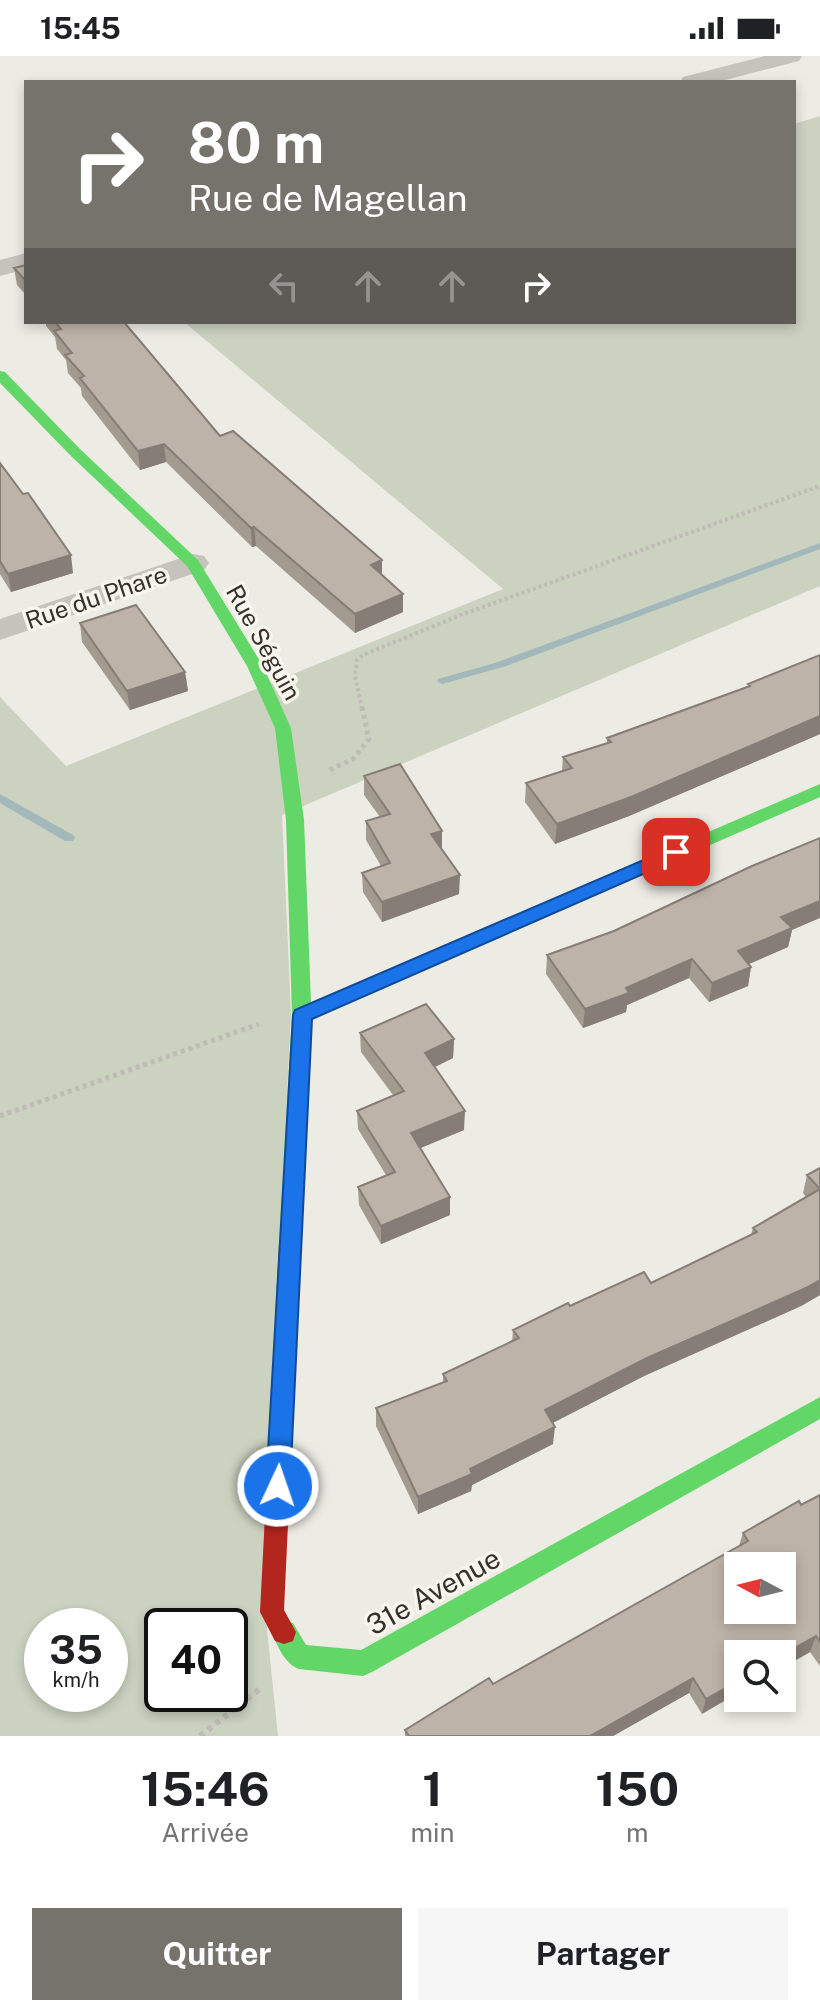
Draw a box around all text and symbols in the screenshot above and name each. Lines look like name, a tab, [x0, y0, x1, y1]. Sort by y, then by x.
text: 15:45	[40, 10, 121, 46]
text: 80 m	[188, 110, 324, 176]
icon: right	[56, 112, 160, 216]
text: Rue de Magellan	[188, 177, 467, 219]
icon: left	[262, 264, 306, 308]
icon: ahead	[346, 264, 390, 308]
icon: ahead	[430, 264, 474, 308]
icon: right	[514, 264, 558, 308]
street label: Rue du Phare	[21, 560, 171, 634]
street label: Rue Séguin	[221, 579, 307, 705]
pin	[642, 818, 710, 886]
icon: arrive	[654, 830, 698, 874]
position arrow	[236, 1444, 320, 1528]
street label: 31e Avenue	[360, 1541, 506, 1641]
north arrow	[724, 1552, 796, 1624]
map controls	[724, 1552, 796, 1712]
speed limit sign: 40	[144, 1608, 248, 1712]
text: 35	[49, 1626, 103, 1673]
button: search	[724, 1640, 796, 1712]
text: km/h	[52, 1668, 100, 1692]
text: 15:46	[141, 1760, 270, 1817]
text: 1	[422, 1760, 443, 1817]
text: 150	[595, 1760, 679, 1817]
text: Arrivée	[161, 1817, 249, 1848]
text: min	[410, 1817, 455, 1848]
text: m	[626, 1817, 649, 1848]
button: Quitter	[32, 1908, 402, 2000]
button: Partager	[418, 1908, 788, 2000]

